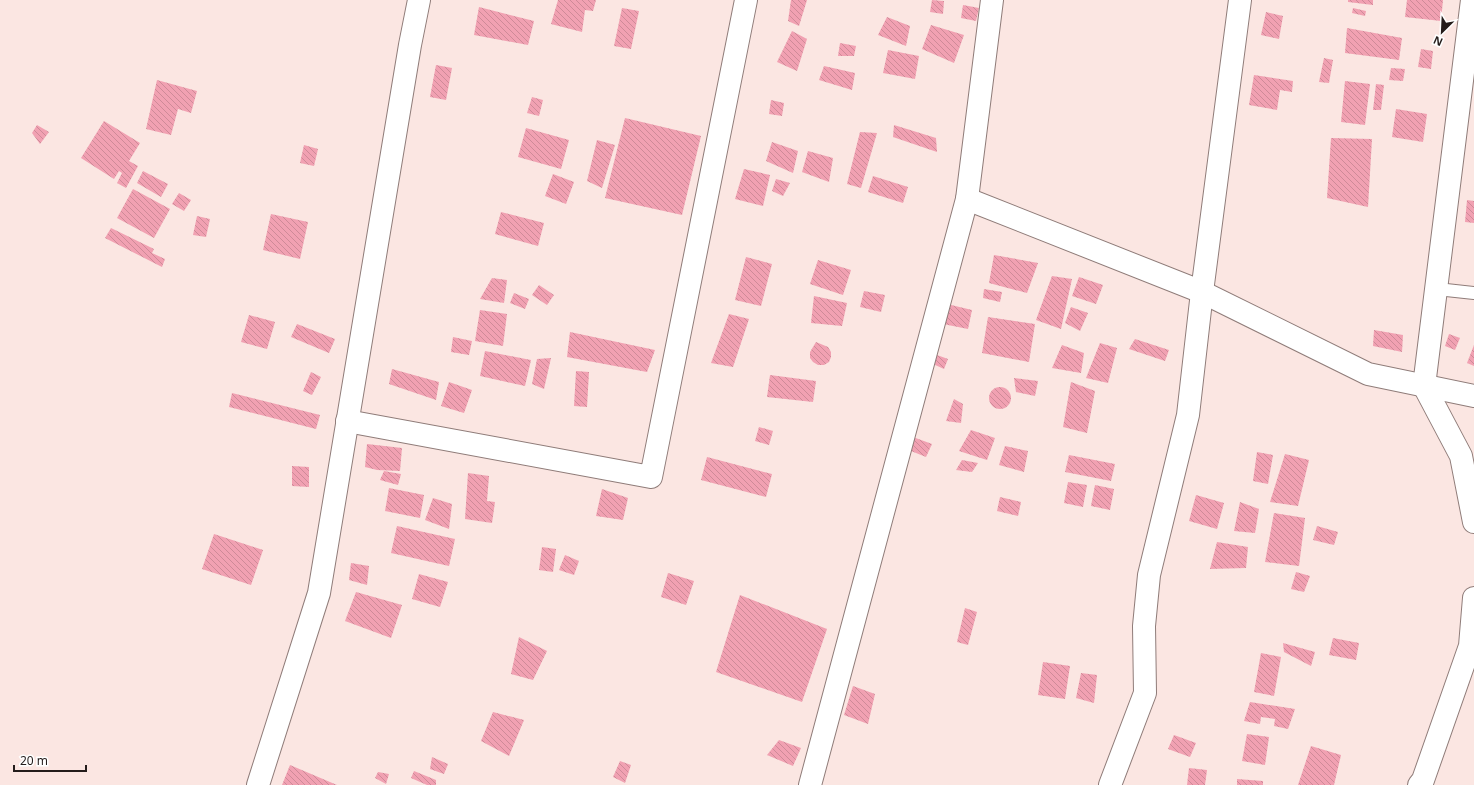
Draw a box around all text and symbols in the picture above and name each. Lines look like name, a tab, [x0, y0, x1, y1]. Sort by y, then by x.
north arrow	[1422, 12, 1462, 52]
text: N	[1431, 33, 1445, 50]
scale bar	[14, 747, 86, 773]
text: 20 m	[20, 752, 48, 769]

